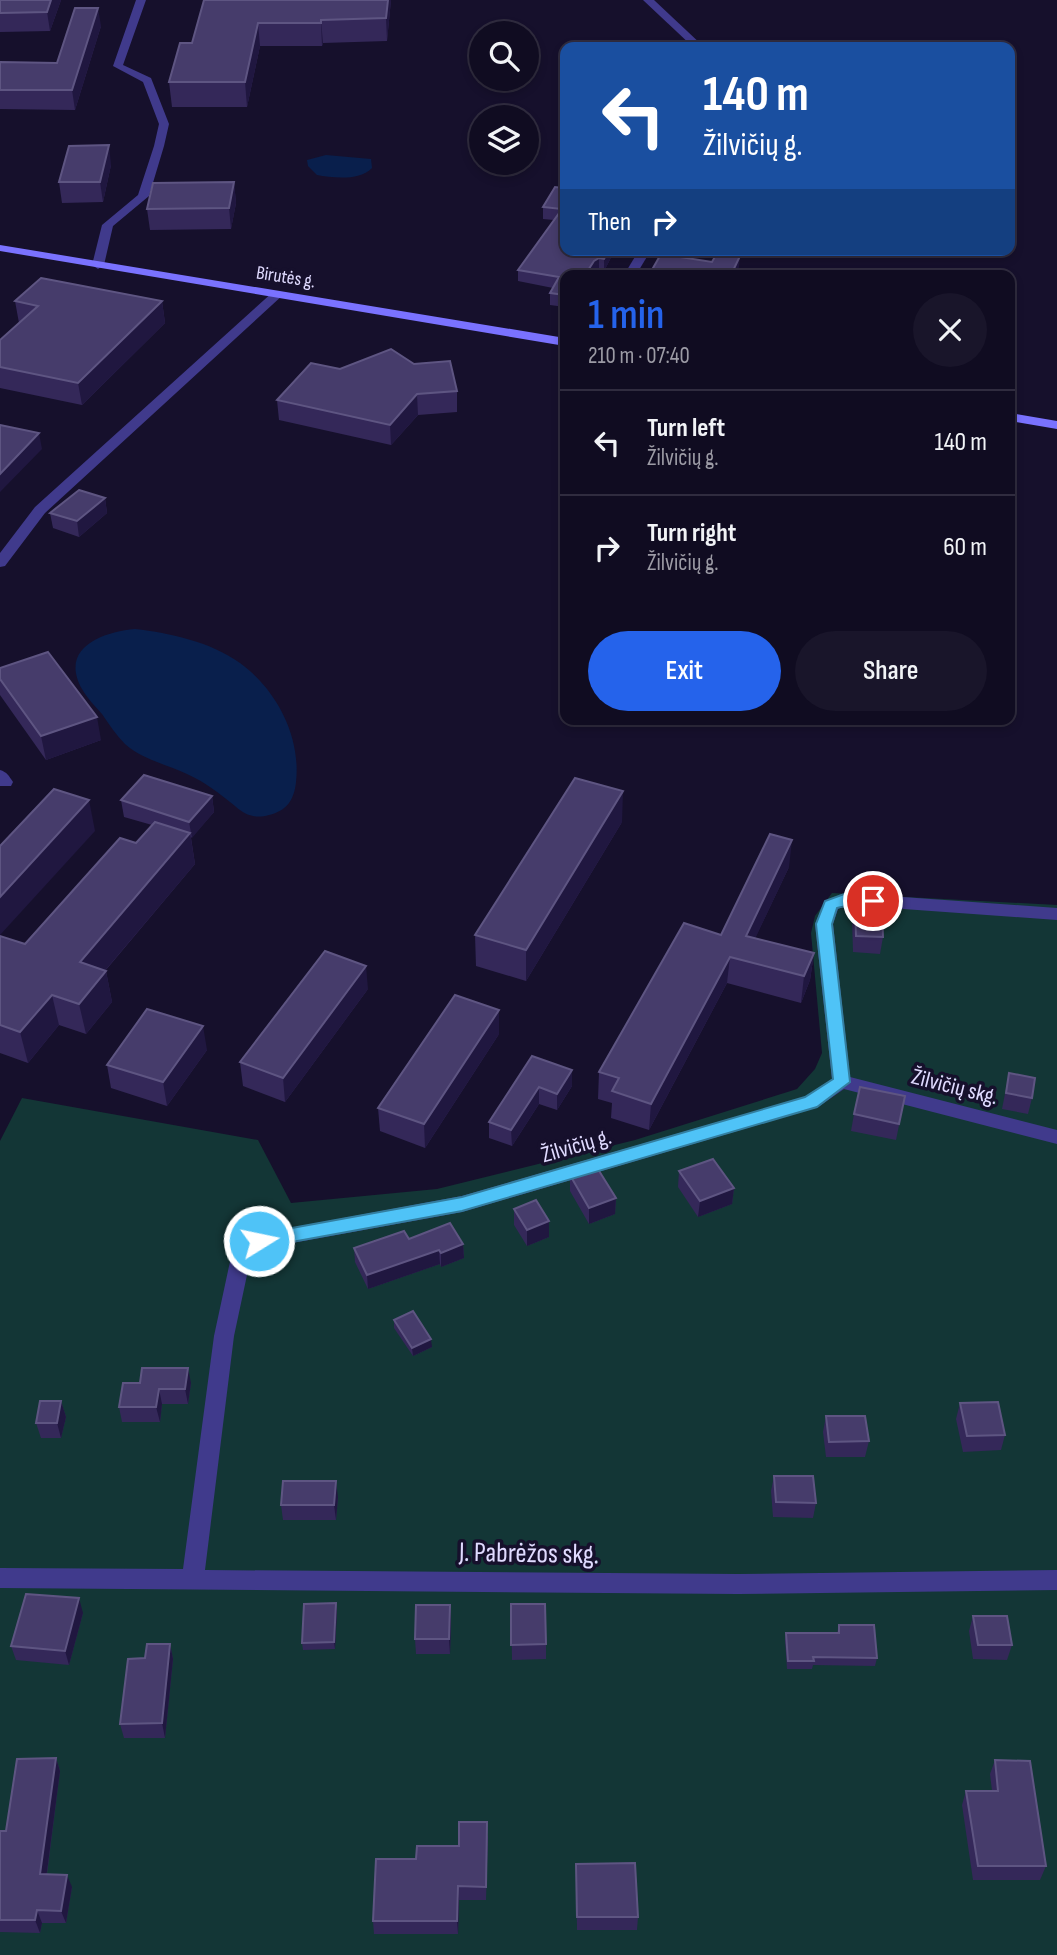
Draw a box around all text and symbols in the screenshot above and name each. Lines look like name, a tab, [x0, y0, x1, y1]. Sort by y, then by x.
map controls	[469, 21, 539, 175]
button: search	[469, 21, 539, 91]
text: 140 m	[703, 66, 809, 125]
icon: left	[588, 70, 679, 161]
button: layers	[469, 105, 539, 175]
text: Žilvičių g.	[703, 126, 803, 165]
icon: right	[645, 203, 683, 241]
text: Then	[588, 207, 631, 238]
street label: Birutės g.	[254, 261, 317, 294]
text: 1 min	[588, 290, 664, 341]
button: close	[913, 293, 987, 367]
text: 210 m · 07:40	[588, 342, 690, 370]
text: Turn left	[647, 413, 725, 444]
icon: left	[588, 424, 626, 462]
text: 140 m	[935, 427, 987, 458]
text: Žilvičių g.	[647, 444, 719, 472]
text: Turn right	[647, 518, 736, 549]
icon: right	[588, 529, 626, 567]
text: 60 m	[943, 532, 987, 563]
text: Žilvičių g.	[647, 549, 719, 577]
button: Exit	[588, 631, 781, 711]
button: Share	[795, 631, 987, 711]
pin	[843, 871, 903, 931]
icon: arrive	[854, 882, 892, 920]
street label: Žilvičių skg.	[909, 1063, 1001, 1111]
street label: Žilvičių g.	[538, 1123, 615, 1169]
position arrow	[222, 1204, 296, 1278]
street label: J. Pabrėžos skg.	[458, 1536, 599, 1571]

